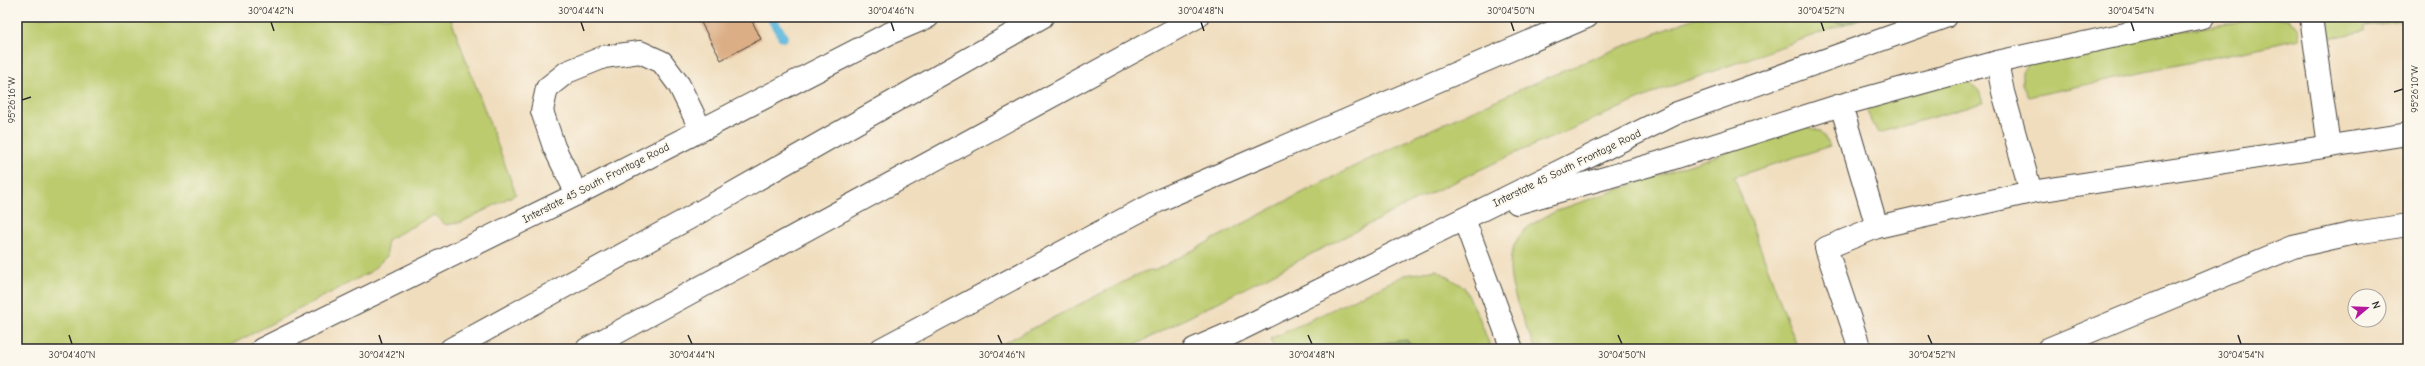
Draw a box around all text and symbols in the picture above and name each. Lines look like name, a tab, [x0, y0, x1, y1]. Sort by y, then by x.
text: 30°04'42"N	[248, 5, 294, 17]
text: 30°04'44"N	[558, 5, 604, 17]
text: 30°04'46"N	[868, 5, 914, 17]
text: 30°04'48"N	[1178, 5, 1224, 17]
text: 30°04'50"N	[1487, 5, 1535, 17]
text: 30°04'52"N	[1798, 5, 1844, 17]
text: 30°04'54"N	[2108, 5, 2154, 17]
text: 95°26'10"W	[2409, 65, 2421, 113]
text: 95°26'16"W	[6, 76, 18, 123]
street label: Interstate 45 South Frontage Road	[1491, 126, 1643, 210]
street label: Interstate 45 South Frontage Road	[520, 140, 672, 226]
north arrow	[2347, 288, 2387, 328]
text: N	[2369, 299, 2383, 310]
text: 30°04'40"N	[49, 349, 95, 361]
text: 30°04'42"N	[359, 349, 405, 361]
text: 30°04'44"N	[669, 349, 715, 361]
text: 30°04'46"N	[979, 349, 1025, 361]
text: 30°04'48"N	[1289, 349, 1335, 361]
text: 30°04'50"N	[1598, 349, 1646, 361]
text: 30°04'52"N	[1909, 349, 1955, 361]
text: 30°04'54"N	[2218, 349, 2264, 361]

